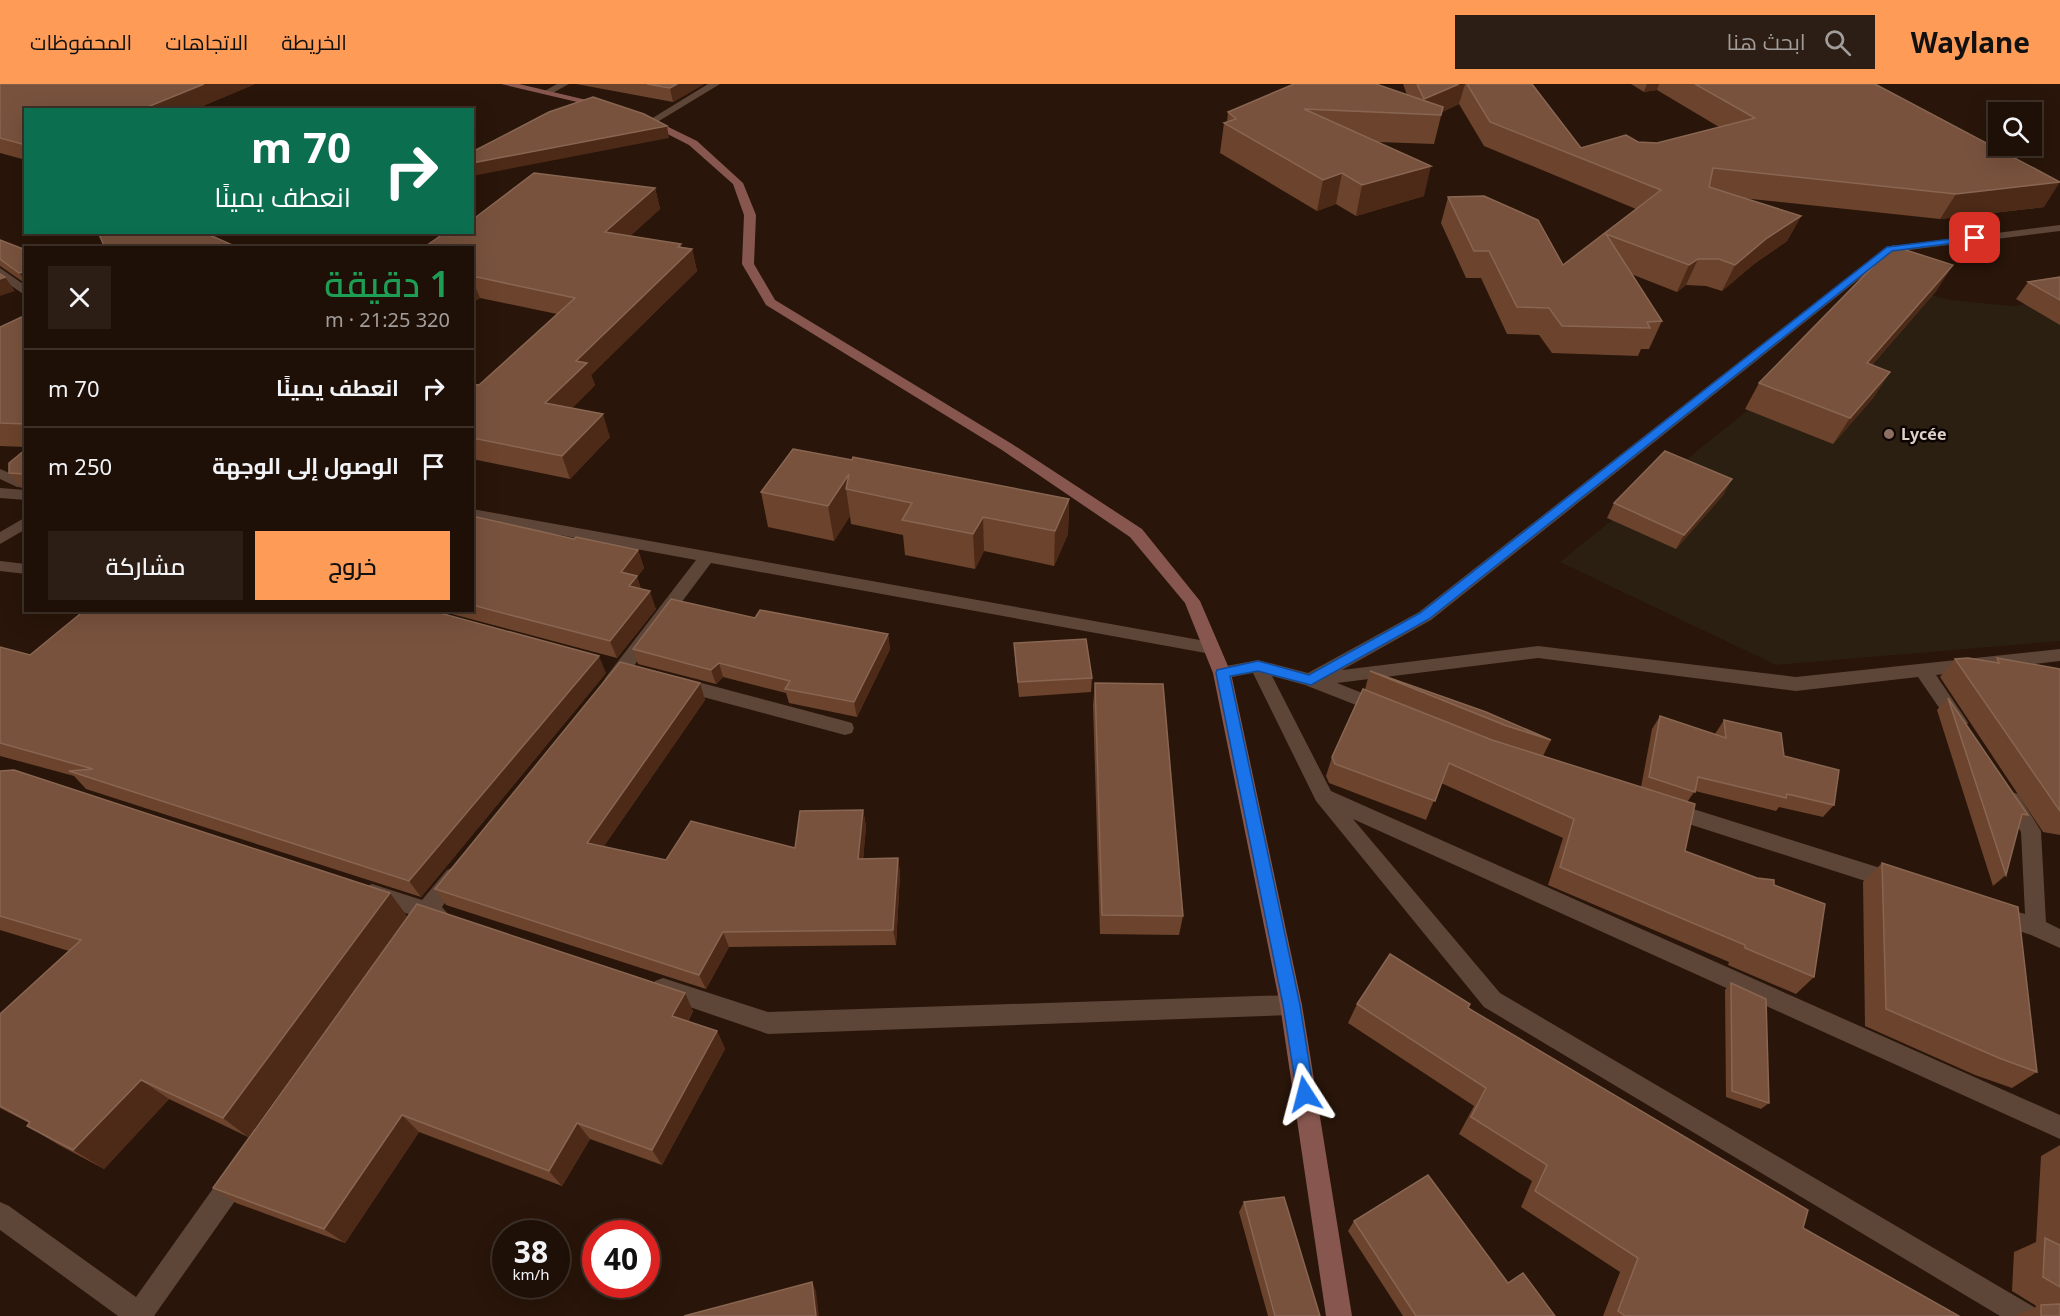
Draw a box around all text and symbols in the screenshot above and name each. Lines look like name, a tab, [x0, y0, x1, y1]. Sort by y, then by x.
search box	[1455, 15, 1875, 69]
text: Waylane	[1911, 23, 2030, 61]
text: ابحث هنا	[1726, 26, 1806, 56]
icon: search	[1821, 26, 1854, 59]
text: المحفوظات	[30, 28, 132, 56]
text: الاتجاهات	[165, 28, 248, 56]
text: الخريطة	[281, 28, 347, 56]
map controls	[1988, 102, 2042, 156]
button: search	[1988, 102, 2042, 156]
text: 70 m	[251, 118, 351, 175]
icon: right	[372, 132, 450, 210]
text: انعطف يمينًا	[214, 178, 351, 215]
pin	[1949, 212, 2000, 263]
icon: arrive	[1958, 221, 1991, 254]
text: 1 دقيقة	[324, 259, 450, 308]
button: close	[48, 266, 111, 329]
text: 320 m · 21:25	[325, 306, 450, 333]
text: انعطف يمينًا	[276, 372, 399, 402]
icon: right	[417, 372, 450, 405]
text: 70 m	[48, 373, 99, 403]
place label: Lycée	[1901, 423, 1946, 445]
marker: Lycée	[1882, 427, 1896, 441]
text: الوصول إلى الوجهة	[212, 450, 399, 480]
icon: arrive	[417, 450, 450, 483]
text: 250 m	[48, 451, 112, 481]
button: مشاركة	[48, 531, 243, 600]
button: خروج	[255, 531, 450, 600]
position arrow	[1273, 1062, 1337, 1126]
speed limit sign: 40	[582, 1220, 660, 1298]
text: 38	[514, 1231, 548, 1272]
text: km/h	[513, 1264, 549, 1284]

